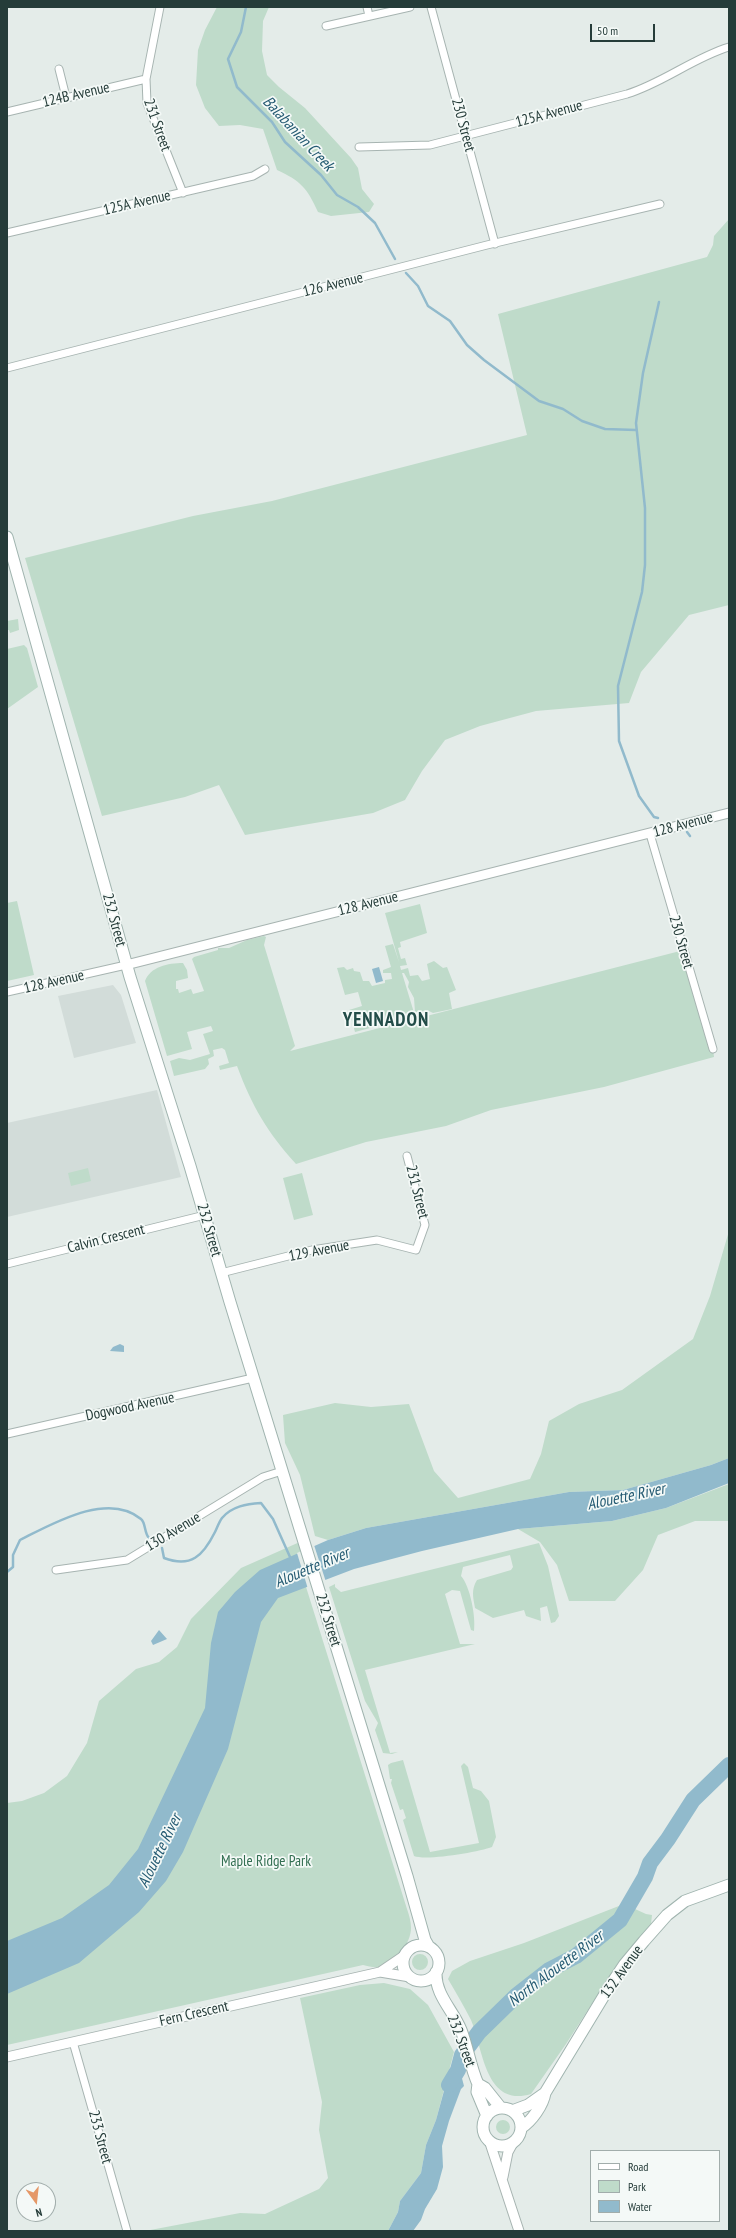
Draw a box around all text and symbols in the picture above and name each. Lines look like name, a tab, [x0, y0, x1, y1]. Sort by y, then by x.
scale bar	[592, 16, 657, 42]
text: 50 m	[597, 23, 618, 38]
street label: 124B Avenue	[41, 79, 111, 111]
water label: Balabanian Creek	[258, 93, 338, 175]
street label: 231 Street	[139, 96, 175, 154]
street label: 230 Street	[447, 96, 479, 154]
street label: 125A Avenue	[514, 96, 584, 132]
street label: 125A Avenue	[102, 187, 172, 219]
street label: 126 Avenue	[301, 269, 365, 301]
street label: 128 Avenue	[651, 808, 715, 842]
street label: 128 Avenue	[336, 888, 400, 920]
street label: 232 Street	[98, 891, 130, 949]
street label: 230 Street	[665, 913, 697, 971]
street label: 128 Avenue	[22, 966, 86, 998]
district label: YENNADON	[343, 1010, 429, 1032]
street label: 231 Street	[402, 1163, 432, 1221]
street label: 232 Street	[193, 1201, 225, 1259]
street label: Calvin Crescent	[65, 1221, 147, 1257]
street label: 129 Avenue	[287, 1236, 351, 1266]
street label: Dogwood Avenue	[84, 1389, 176, 1425]
water label: Alouette River	[585, 1479, 667, 1515]
street label: 130 Avenue	[142, 1508, 204, 1556]
water label: Alouette River	[272, 1544, 352, 1592]
street label: 232 Street	[311, 1591, 345, 1649]
water label: Alouette River	[134, 1811, 186, 1891]
park label: Maple Ridge Park	[221, 1853, 311, 1871]
water label: North Alouette River	[505, 1927, 607, 2011]
street label: 132 Avenue	[597, 1942, 647, 2002]
street label: Fern Crescent	[158, 1997, 230, 2031]
street label: 232 Street	[443, 2012, 479, 2070]
street label: 233 Street	[84, 2108, 116, 2166]
legend	[590, 2150, 720, 2222]
text: Road	[628, 2159, 648, 2174]
text: Park	[628, 2179, 646, 2194]
north arrow	[16, 2182, 56, 2222]
text: Water	[628, 2199, 652, 2214]
text: N	[34, 2205, 44, 2220]

